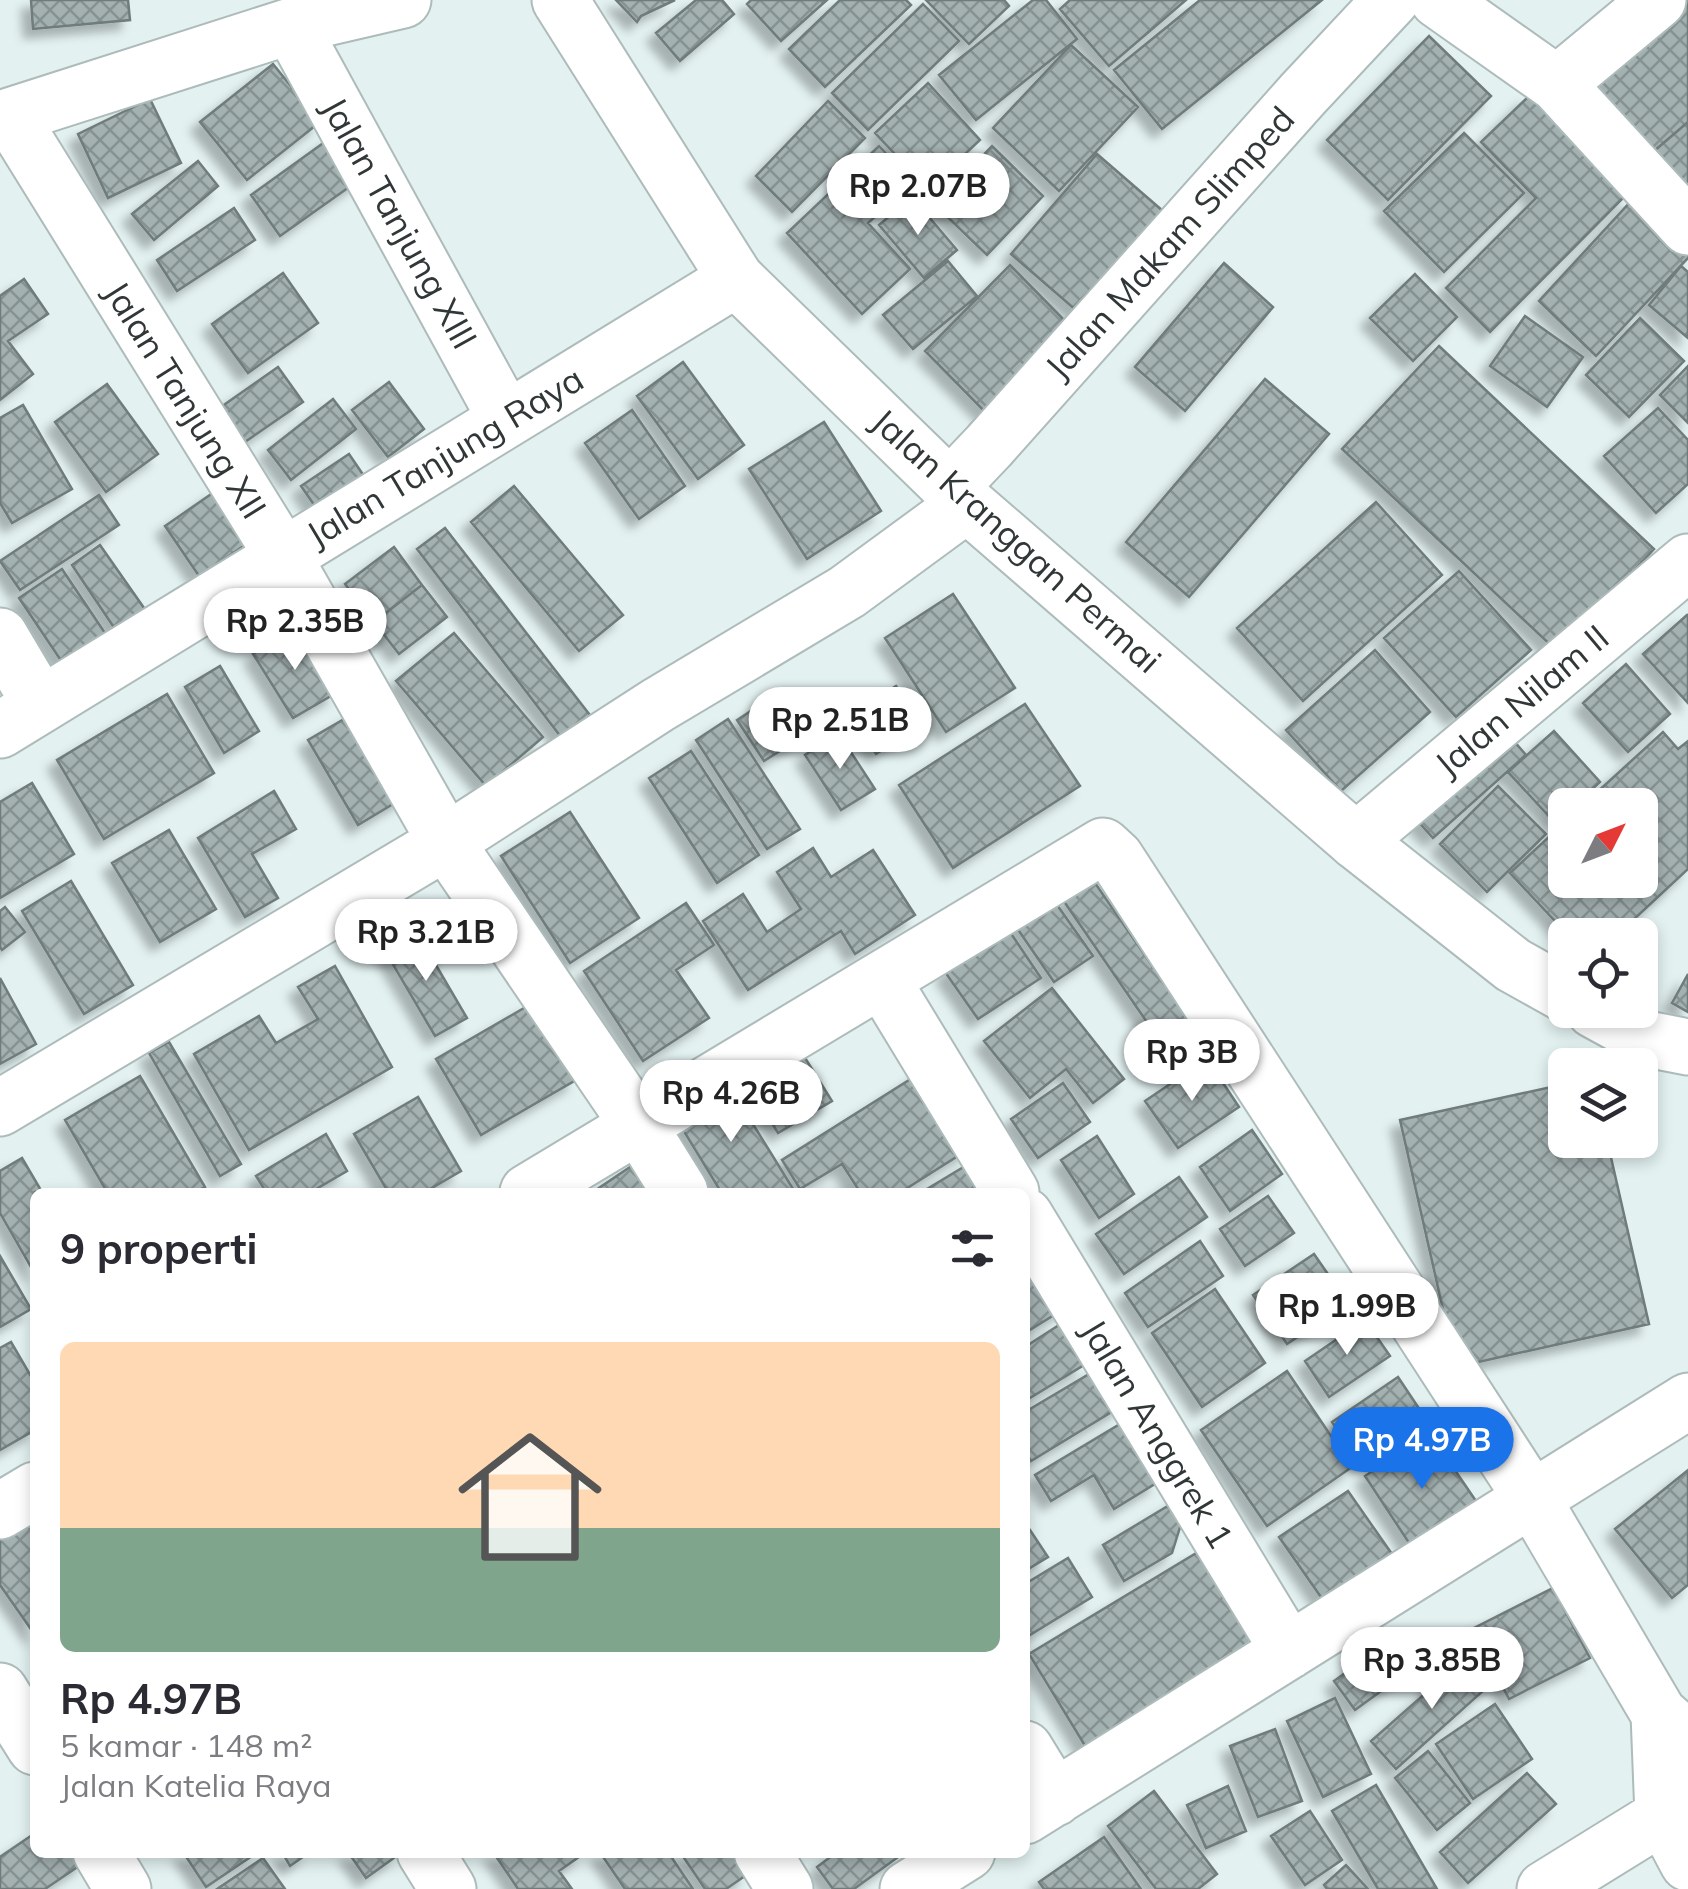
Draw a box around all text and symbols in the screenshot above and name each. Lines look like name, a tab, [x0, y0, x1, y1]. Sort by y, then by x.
street label: Jalan Tanjung XIII	[313, 89, 487, 356]
street label: Jalan Makam Slimped	[1035, 97, 1303, 388]
pin: Rp 2.07B	[815, 153, 1021, 238]
text: Rp 2.07B	[849, 165, 987, 205]
street label: Jalan Tanjung XII	[95, 273, 276, 526]
street label: Jalan Tanjung Raya	[298, 356, 591, 556]
street label: Jalan Kranggan Permai	[863, 399, 1171, 682]
pin: Rp 2.35B	[192, 588, 398, 673]
text: Rp 2.35B	[226, 600, 364, 640]
street label: Jalan Nilam II	[1426, 615, 1617, 786]
pin: Rp 2.51B	[737, 687, 943, 772]
text: Rp 2.51B	[771, 699, 909, 739]
north arrow	[1548, 788, 1658, 898]
map controls	[1548, 788, 1658, 1158]
pin: Rp 3.21B	[323, 899, 529, 984]
text: Rp 3.21B	[357, 911, 495, 951]
button: locate	[1548, 918, 1658, 1028]
pin: Rp 3B	[1122, 1019, 1262, 1104]
text: Rp 3B	[1146, 1031, 1238, 1071]
button: layers	[1548, 1048, 1658, 1158]
pin: Rp 4.26B	[628, 1060, 834, 1145]
text: Rp 4.26B	[662, 1072, 800, 1112]
icon: filters	[945, 1221, 1000, 1276]
text: 9 properti	[60, 1222, 257, 1275]
pin: Rp 1.99B	[1244, 1273, 1450, 1358]
text: Rp 1.99B	[1278, 1285, 1416, 1325]
street label: Jalan Anggrek 1	[1072, 1311, 1244, 1556]
icon: home	[440, 1407, 620, 1587]
pin: Rp 4.97B	[1319, 1407, 1525, 1492]
text: Rp 4.97B	[1353, 1419, 1491, 1459]
pin: Rp 3.85B	[1329, 1627, 1535, 1712]
text: Rp 3.85B	[1363, 1639, 1501, 1679]
text: Rp 4.97B	[60, 1672, 242, 1725]
text: 5 kamar · 148 m²	[60, 1725, 312, 1765]
text: Jalan Katelia Raya	[60, 1765, 331, 1805]

